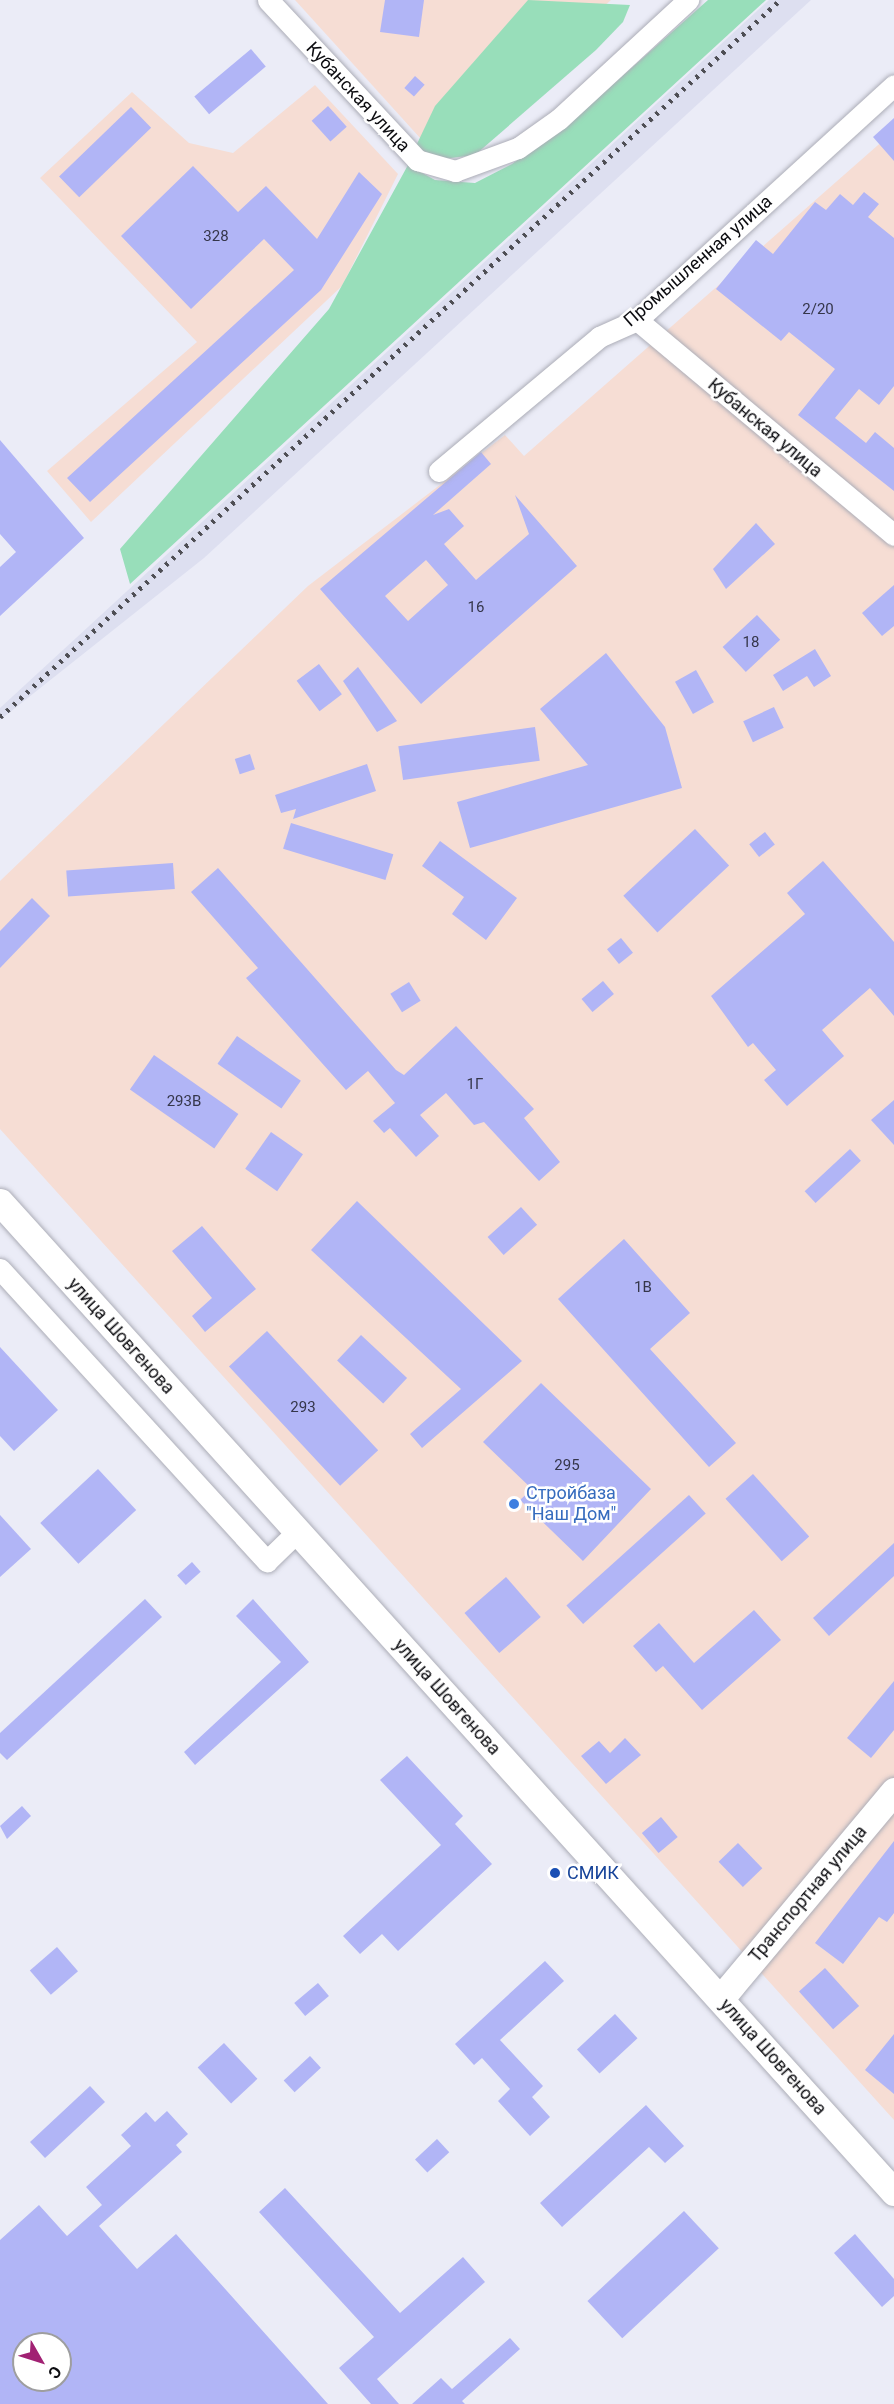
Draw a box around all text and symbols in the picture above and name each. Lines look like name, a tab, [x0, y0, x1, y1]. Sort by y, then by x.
street label: Кубанская улица	[301, 38, 415, 156]
street label: Промышленная улица	[619, 191, 777, 331]
house number: 328	[203, 228, 229, 246]
house number: 2/20	[802, 301, 834, 319]
street label: Кубанская улица	[703, 374, 827, 482]
house number: 16	[468, 599, 484, 617]
house number: 18	[743, 634, 759, 652]
house number: 1Г	[467, 1076, 483, 1094]
house number: 293В	[167, 1093, 201, 1111]
street label: улица Шовгенова	[63, 1273, 179, 1399]
house number: 1В	[634, 1279, 652, 1297]
house number: 293	[290, 1399, 316, 1417]
house number: 295	[554, 1457, 580, 1475]
place label: Стройбаза "Наш Дом"	[526, 1483, 616, 1526]
marker: Стройбаза "Наш Дом"	[507, 1497, 521, 1511]
street label: улица Шовгенова	[389, 1634, 505, 1760]
street label: Транспортная улица	[744, 1821, 872, 1967]
place label: СМИК	[567, 1862, 619, 1884]
marker: СМИК	[548, 1866, 562, 1880]
street label: улица Шовгенова	[715, 1994, 831, 2120]
north arrow	[12, 2332, 72, 2392]
text: С	[44, 2362, 65, 2382]

